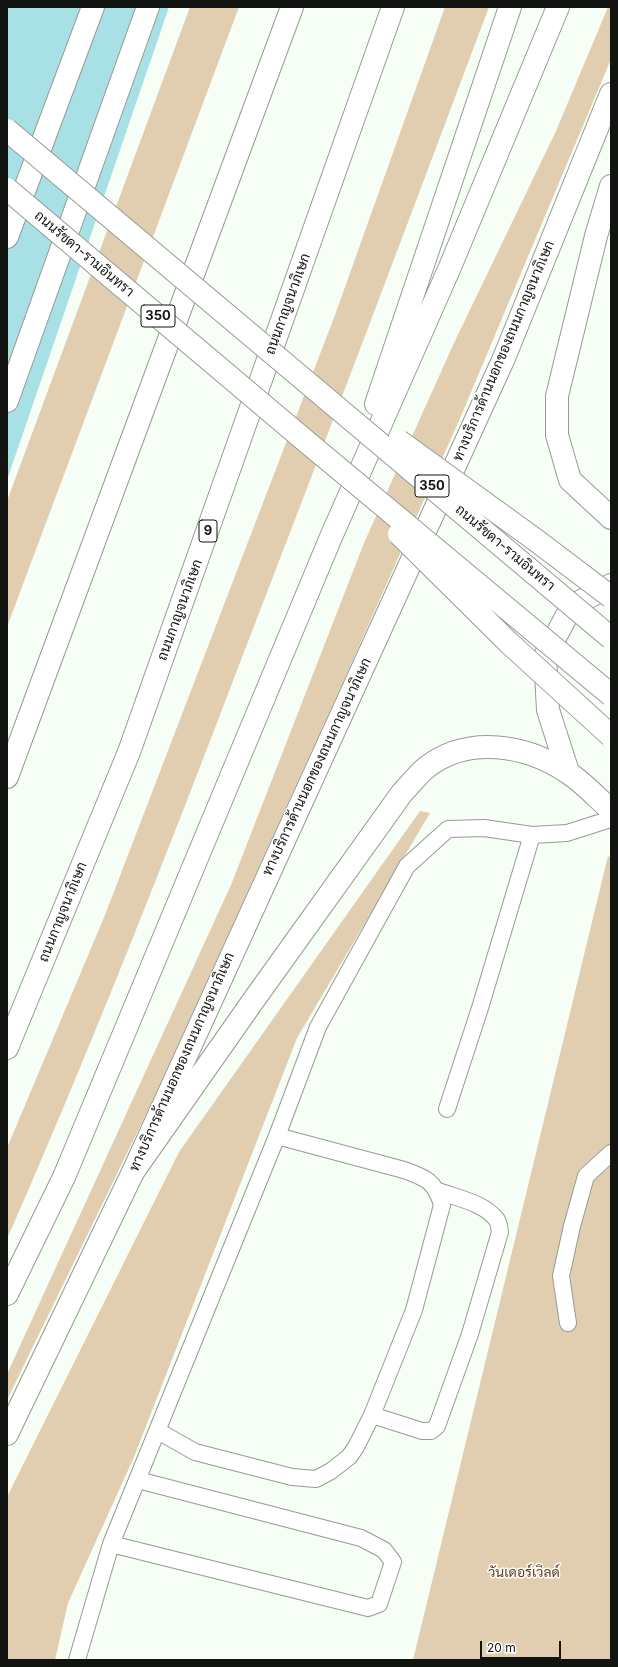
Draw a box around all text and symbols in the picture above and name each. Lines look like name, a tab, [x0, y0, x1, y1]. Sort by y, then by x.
street label: ถนนรัชดา-รามอินทรา	[31, 207, 137, 301]
street label: ทางบริการด้านนอกของถนนกาญจนาภิเษก	[450, 238, 558, 464]
street label: ถนนกาญจนาภิเษก	[262, 251, 314, 357]
road number: 350	[141, 305, 175, 327]
road number: 350	[415, 475, 449, 497]
street label: ถนนรัชดา-รามอินทรา	[452, 501, 558, 595]
road number: 9	[199, 520, 217, 542]
street label: ถนนกาญจนาภิเษก	[154, 557, 206, 663]
street label: ทางบริการด้านนอกของถนนกาญจนาภิเษก	[259, 655, 375, 879]
street label: ถนนกาญจนาภิเษก	[35, 860, 91, 964]
street label: ทางบริการด้านนอกของถนนกาญจนาภิเษก	[126, 950, 238, 1174]
park label: วันเดอร์เวิลด์	[488, 1565, 560, 1581]
scale bar	[482, 1633, 563, 1659]
text: 20 m	[487, 1640, 516, 1655]

